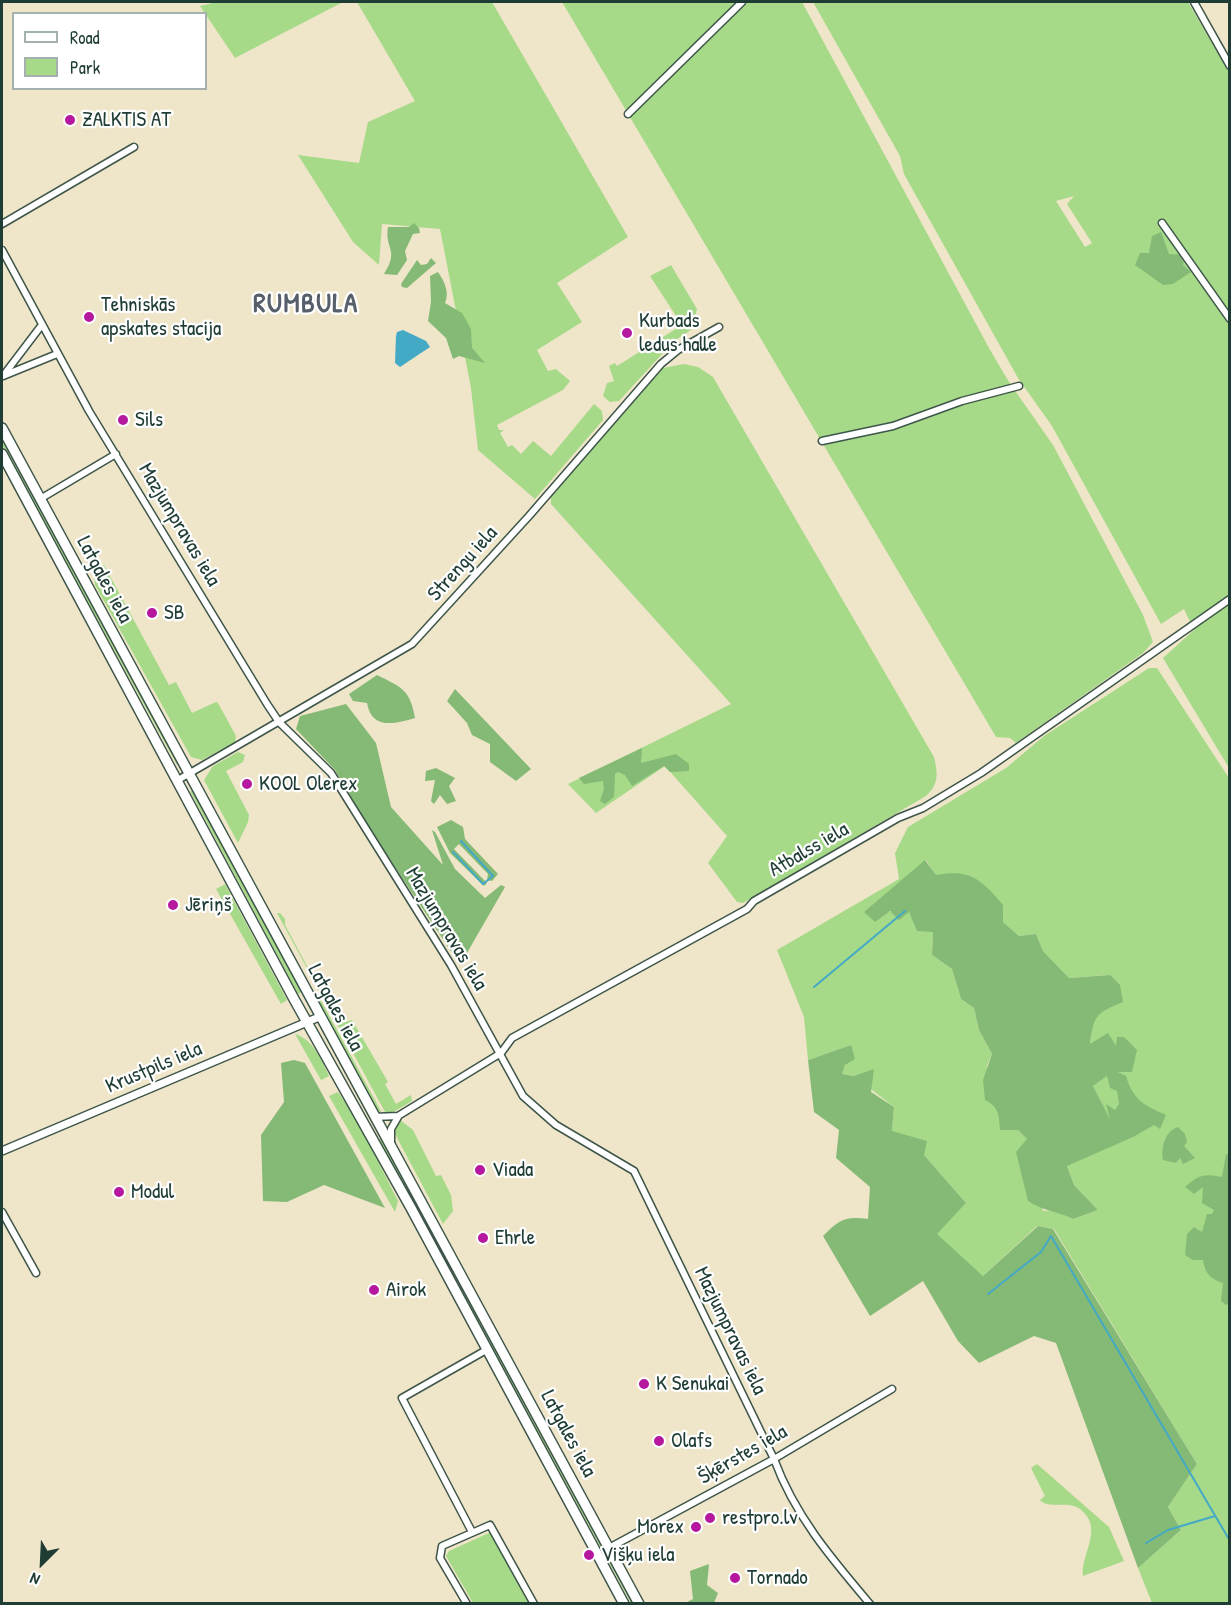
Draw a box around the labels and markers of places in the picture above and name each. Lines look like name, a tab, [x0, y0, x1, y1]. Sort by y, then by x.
place label: ZALKTIS AT	[82, 107, 171, 133]
marker: ZALKTIS AT	[63, 113, 77, 127]
place label: Tehniskās apskates stacija	[101, 292, 221, 342]
place label: Kurbads ledus halle	[639, 308, 717, 358]
marker: Tehniskās apskates stacija	[82, 310, 96, 324]
marker: Kurbads ledus halle	[620, 326, 634, 340]
place label: Sils	[135, 407, 163, 433]
marker: Sils	[116, 413, 130, 427]
place label: SB	[164, 600, 184, 626]
marker: SB	[145, 606, 159, 620]
place label: KOOL Olerex	[259, 771, 357, 797]
marker: KOOL Olerex	[240, 777, 254, 791]
place label: Jēriņš	[185, 892, 231, 918]
marker: Jēriņš	[166, 898, 180, 912]
place label: Viada	[492, 1157, 533, 1183]
marker: Viada	[473, 1163, 487, 1177]
place label: Modul	[131, 1179, 174, 1205]
marker: Modul	[112, 1185, 126, 1199]
place label: Ehrle	[495, 1225, 535, 1251]
marker: Ehrle	[476, 1231, 490, 1245]
place label: Airok	[386, 1277, 426, 1303]
marker: Airok	[367, 1283, 381, 1297]
place label: K Senukai	[656, 1371, 729, 1397]
marker: K Senukai	[637, 1377, 651, 1391]
place label: Olafs	[671, 1428, 712, 1454]
marker: Olafs	[652, 1434, 666, 1448]
place label: restpro.lv	[722, 1505, 798, 1531]
marker: restpro.lv	[703, 1511, 717, 1525]
place label: Morex	[637, 1514, 684, 1540]
marker: Morex	[689, 1520, 703, 1534]
place label: Višķu iela	[601, 1542, 674, 1568]
marker: Višķu iela	[582, 1548, 596, 1562]
place label: Tornado	[747, 1565, 808, 1591]
marker: Tornado	[728, 1571, 742, 1585]

